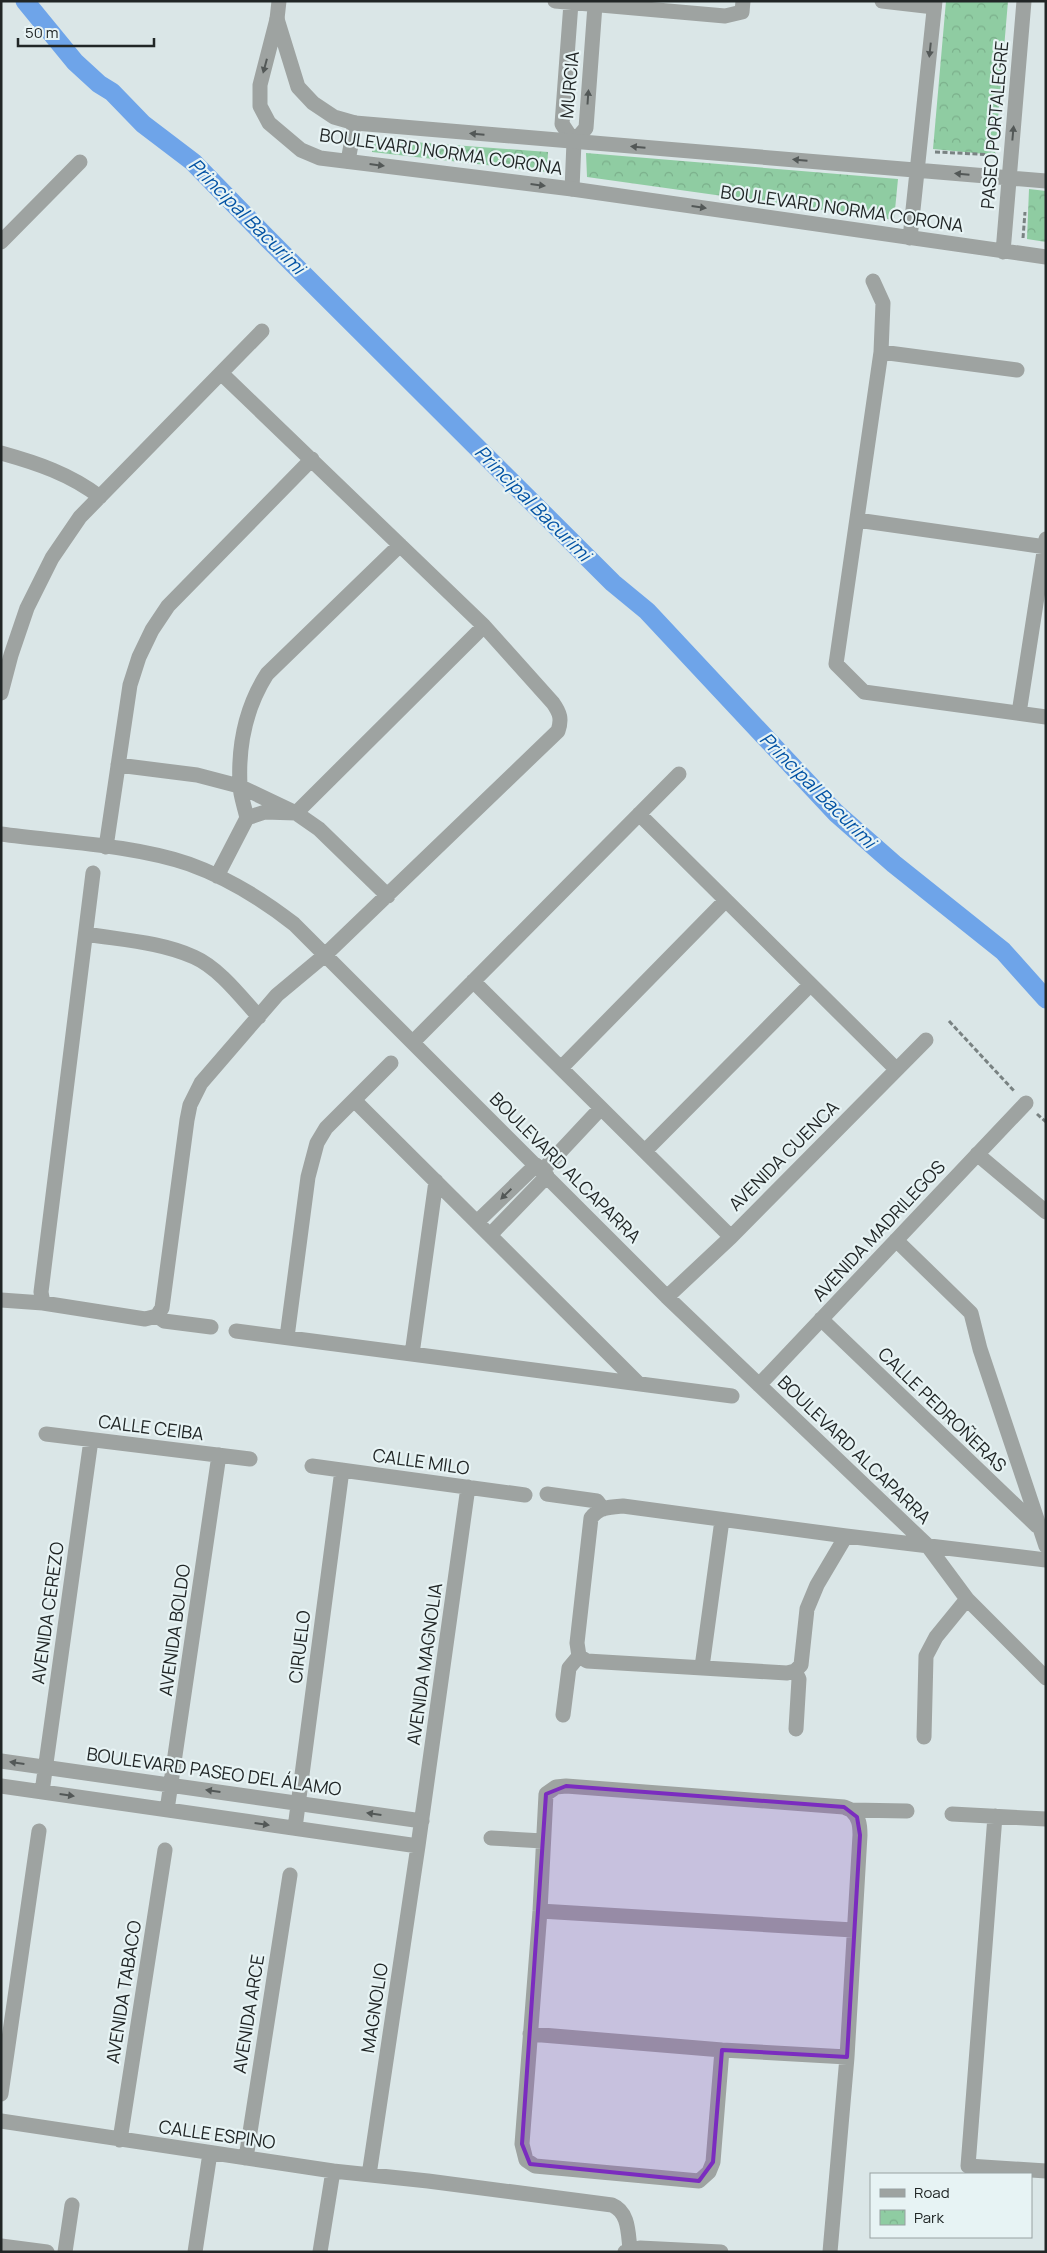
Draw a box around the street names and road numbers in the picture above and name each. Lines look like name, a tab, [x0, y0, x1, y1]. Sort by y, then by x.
street label: PASEO PORTALEGRE	[975, 40, 1013, 210]
street label: MURCIA	[554, 50, 584, 120]
street label: BOULEVARD NORMA CORONA	[318, 122, 565, 180]
street label: BOULEVARD NORMA CORONA	[719, 179, 966, 237]
street label: BOULEVARD ALCAPARRA	[485, 1087, 647, 1248]
street label: AVENIDA CUENCA	[723, 1095, 844, 1216]
street label: AVENIDA MADRILEGOS	[807, 1155, 950, 1306]
street label: CALLE PEDROÑERAS	[873, 1342, 1012, 1477]
street label: BOULEVARD ALCAPARRA	[773, 1370, 937, 1529]
street label: CALLE CEIBA	[97, 1409, 206, 1445]
street label: CALLE MILO	[371, 1442, 471, 1480]
street label: AVENIDA CEREZO	[25, 1540, 69, 1686]
street label: AVENIDA BOLDO	[153, 1562, 195, 1697]
street label: AVENIDA MAGNOLIA	[401, 1581, 447, 1747]
street label: CIRUELO	[283, 1609, 315, 1685]
street label: BOULEVARD PASEO DEL ÁLAMO	[85, 1741, 343, 1801]
street label: AVENIDA TABACO	[100, 1919, 146, 2065]
street label: AVENIDA ARCE	[227, 1953, 269, 2075]
street label: MAGNOLIO	[355, 1961, 393, 2054]
street label: CALLE ESPINO	[157, 2114, 277, 2154]

